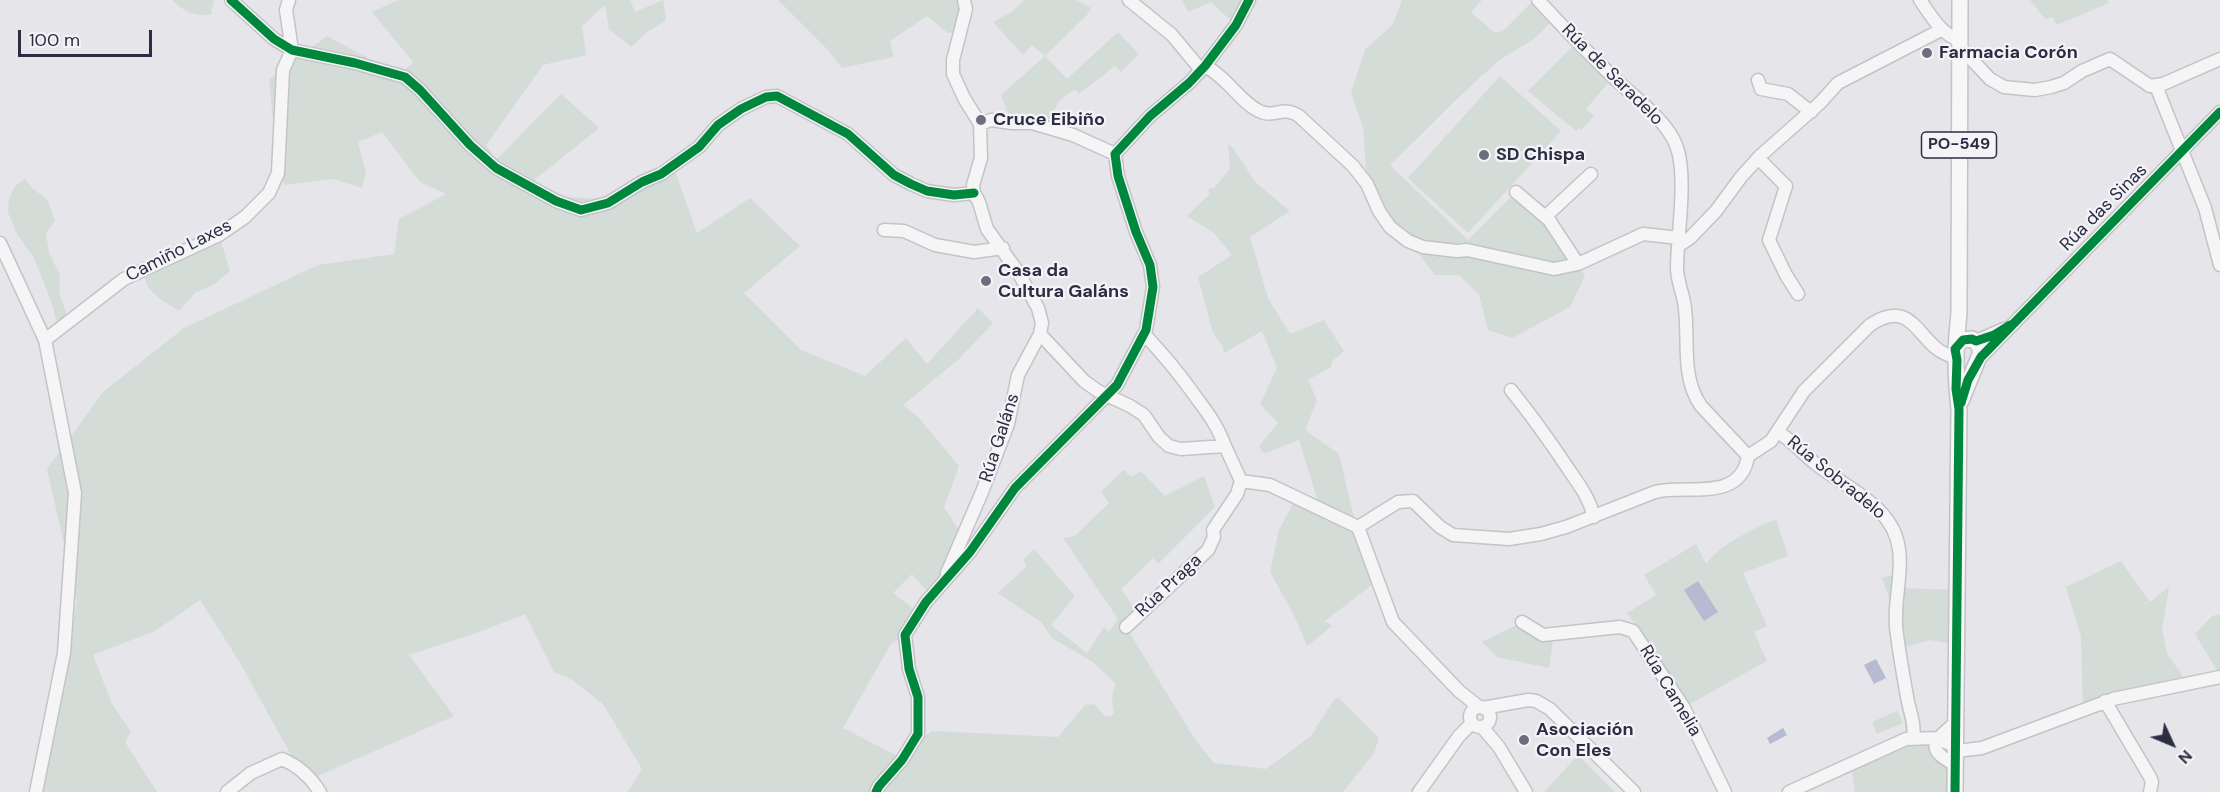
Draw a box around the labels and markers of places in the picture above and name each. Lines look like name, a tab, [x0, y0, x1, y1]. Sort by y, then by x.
place label: Farmacia Corón	[1939, 42, 2078, 64]
marker: Farmacia Corón	[1920, 46, 1934, 60]
place label: Cruce Eibiño	[993, 109, 1105, 131]
marker: Cruce Eibiño	[974, 113, 988, 127]
place label: SD Chispa	[1496, 144, 1585, 166]
marker: SD Chispa	[1477, 148, 1491, 162]
place label: Casa da Cultura Galáns	[998, 260, 1129, 302]
marker: Casa da Cultura Galáns	[979, 274, 993, 288]
place label: Asociación Con Eles	[1536, 719, 1634, 762]
marker: Asociación Con Eles	[1517, 733, 1531, 747]

